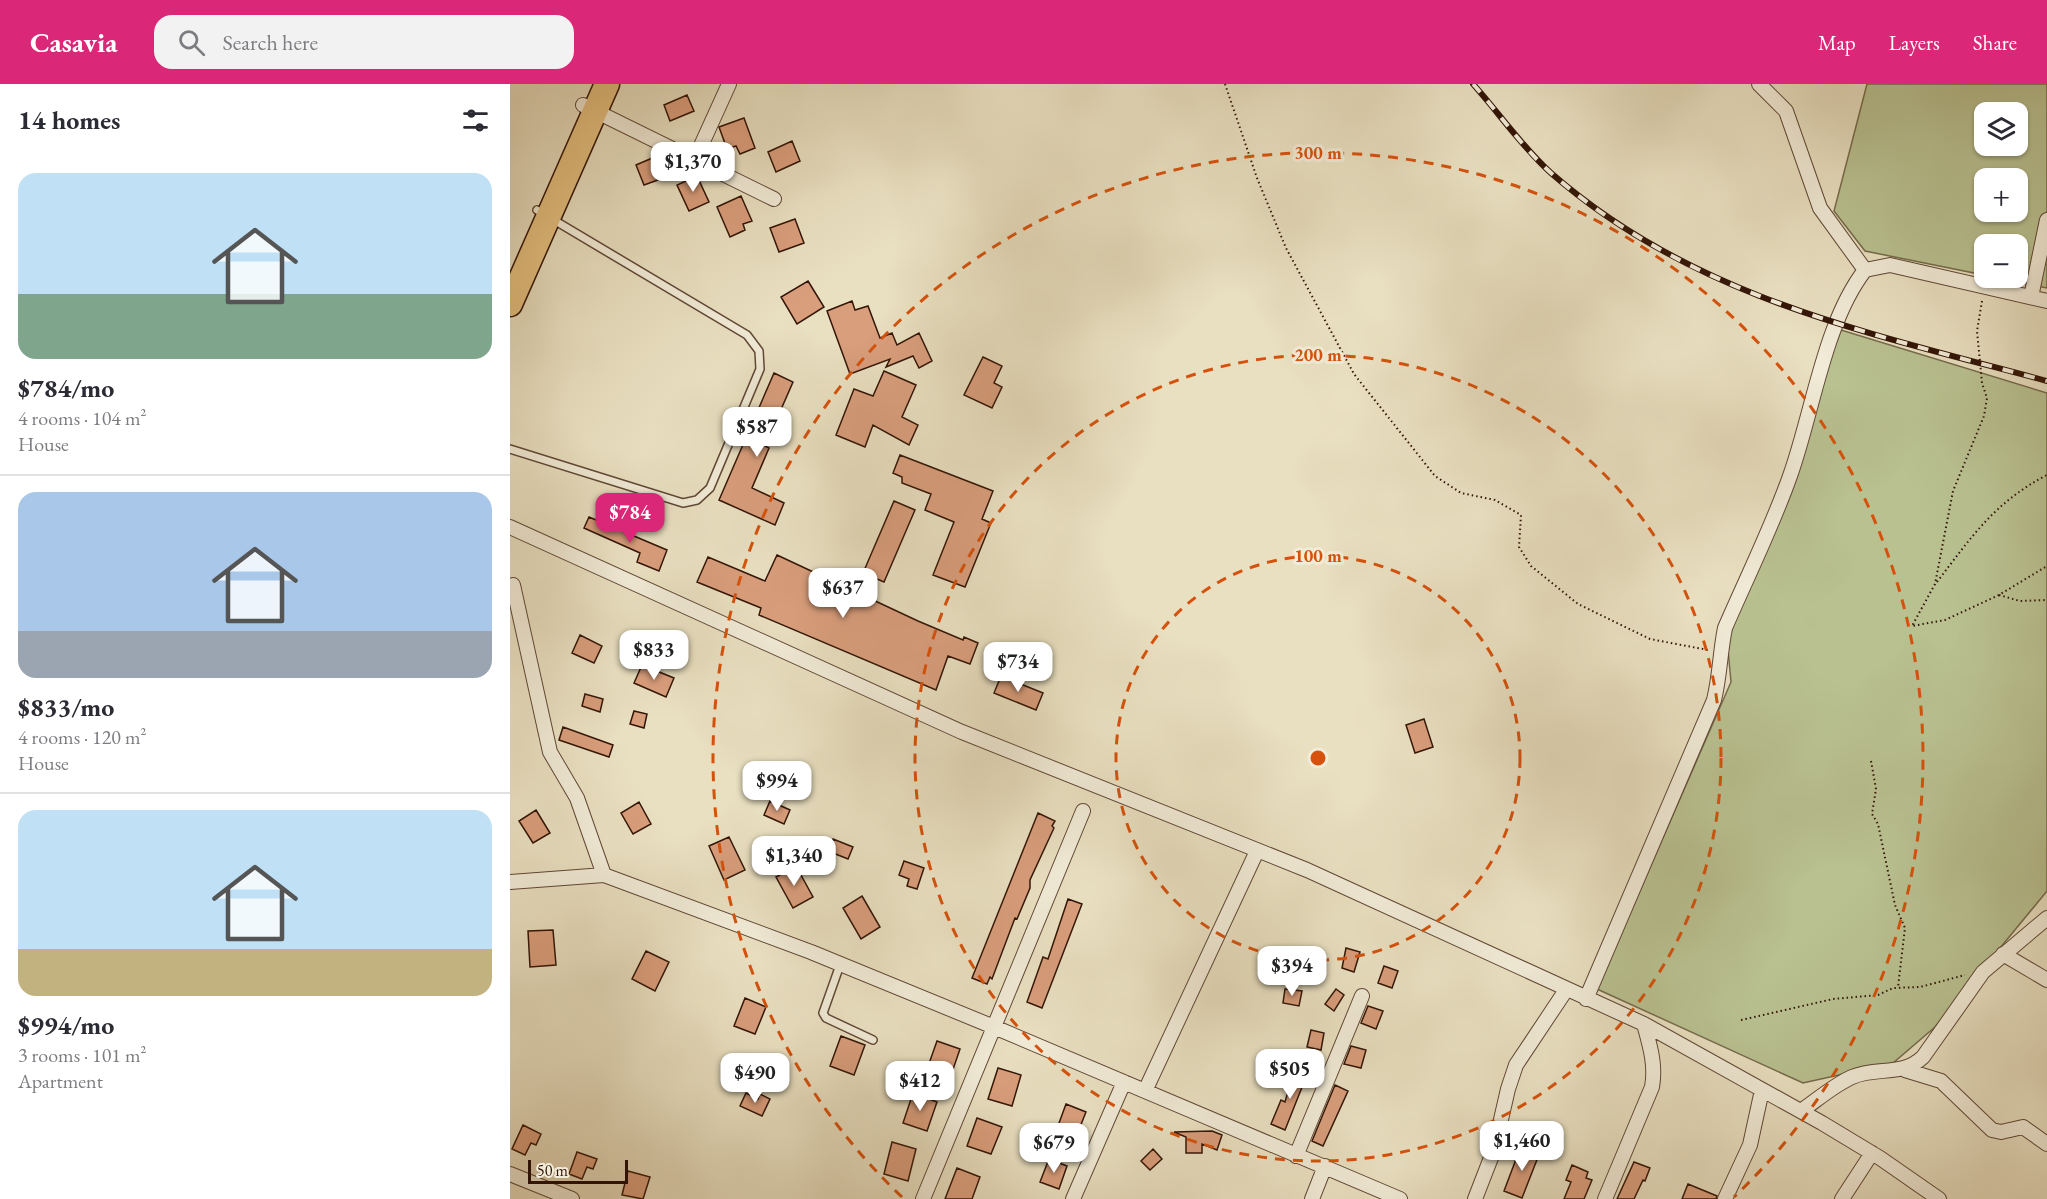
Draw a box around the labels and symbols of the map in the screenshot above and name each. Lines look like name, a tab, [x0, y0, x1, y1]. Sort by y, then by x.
text: 300 m	[1294, 141, 1342, 164]
pin: $1,370	[644, 142, 742, 193]
text: 200 m	[1294, 343, 1342, 366]
pin: $587	[721, 407, 793, 458]
pin: $784	[594, 493, 666, 544]
text: 100 m	[1294, 544, 1342, 567]
pin: $637	[807, 568, 879, 619]
pin: $833	[618, 630, 690, 681]
pin: $734	[982, 642, 1054, 693]
centre of rings	[1308, 748, 1328, 768]
pin: $994	[741, 761, 813, 812]
pin: $1,340	[745, 836, 843, 887]
pin: $394	[1256, 946, 1328, 997]
pin: $505	[1254, 1049, 1326, 1100]
pin: $490	[719, 1053, 791, 1104]
pin: $412	[884, 1061, 956, 1112]
pin: $1,460	[1473, 1121, 1571, 1172]
pin: $679	[1018, 1123, 1090, 1174]
scale bar	[528, 1157, 628, 1184]

